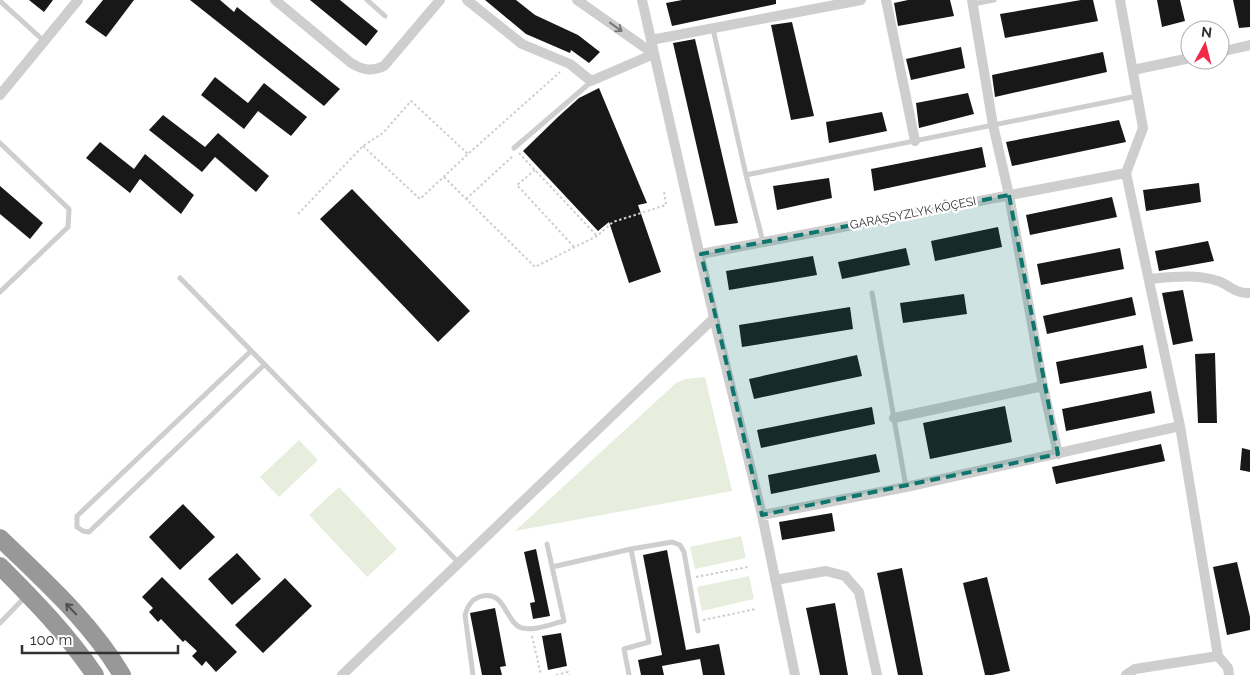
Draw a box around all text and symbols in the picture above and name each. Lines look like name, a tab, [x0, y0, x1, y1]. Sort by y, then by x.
north arrow	[1180, 20, 1230, 70]
one-way arrow	[609, 22, 623, 32]
text: N	[1200, 24, 1213, 41]
street label: GARAŞSYZLYK KÖÇESI	[849, 194, 977, 232]
one-way arrow	[65, 602, 77, 615]
scale bar	[22, 622, 179, 654]
text: 100 m	[30, 631, 72, 649]

